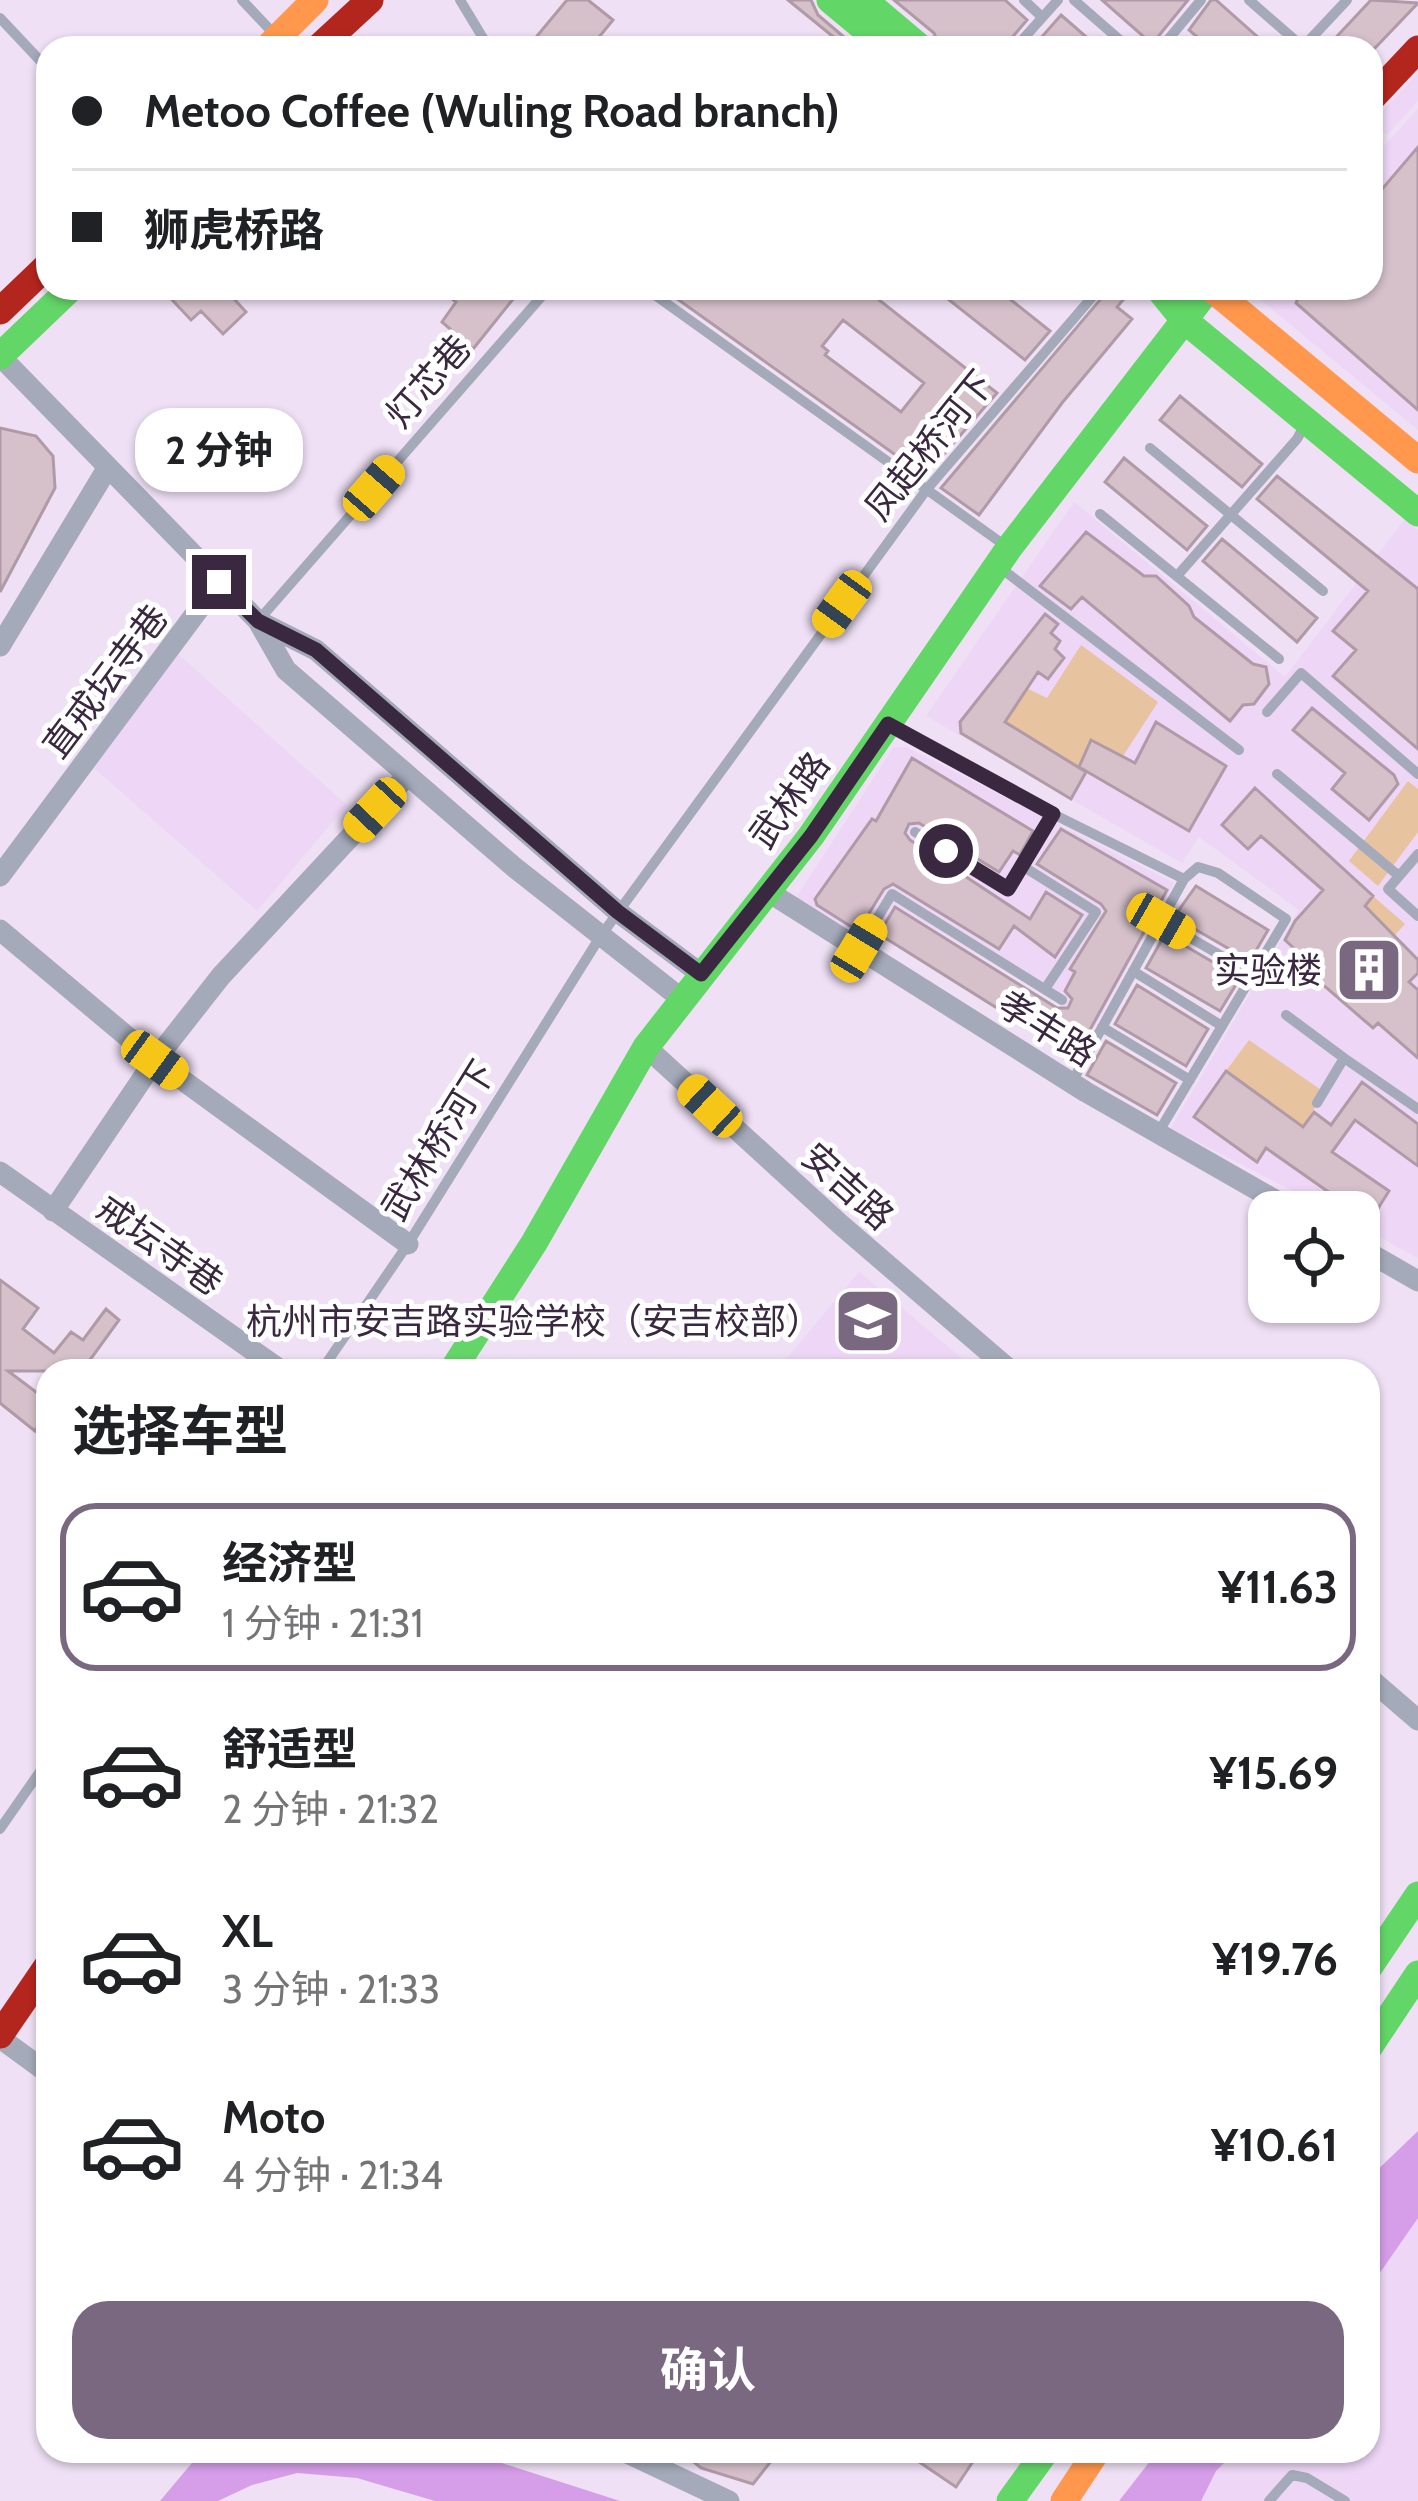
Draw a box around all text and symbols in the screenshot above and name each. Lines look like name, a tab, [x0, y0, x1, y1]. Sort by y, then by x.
text: Metoo Coffee (Wuling Road branch)	[144, 84, 840, 138]
text: 狮虎桥路	[144, 203, 324, 257]
street label: 灯芯巷	[376, 326, 480, 436]
street label: 凤起桥河下	[855, 361, 1003, 529]
callout: 2 分钟	[135, 408, 303, 492]
text: 2 分钟	[165, 426, 273, 474]
car	[337, 449, 411, 527]
route end	[192, 555, 246, 609]
car	[806, 564, 878, 644]
street label: 直戒坛寺巷	[33, 596, 177, 766]
street label: 武林路	[739, 743, 839, 857]
car	[337, 771, 413, 849]
route start	[919, 824, 973, 878]
car	[1121, 887, 1201, 955]
car	[825, 908, 893, 988]
building icon: 实验楼	[1334, 935, 1404, 1005]
place label: 实验楼	[1214, 948, 1322, 992]
street label: 孝丰路	[990, 981, 1104, 1075]
car	[115, 1024, 195, 1096]
street label: 武林桥河下	[372, 1052, 504, 1228]
car	[671, 1068, 749, 1144]
street label: 安吉路	[793, 1134, 903, 1238]
street label: 戒坛寺巷	[88, 1186, 232, 1304]
map controls	[1248, 1191, 1380, 1323]
button: locate	[1248, 1191, 1380, 1323]
school or university icon: 杭州市安吉路实验学校（安吉校部）	[833, 1286, 903, 1356]
place label: 杭州市安吉路实验学校（安吉校部）	[246, 1299, 822, 1343]
text: 选择车型	[72, 1398, 288, 1464]
icon: car	[78, 1533, 186, 1641]
text: 经济型	[222, 1536, 357, 1590]
text: ¥11.63	[1218, 1560, 1338, 1614]
text: 1 分钟 · 21:31	[222, 1599, 423, 1647]
icon: car	[78, 1719, 186, 1827]
text: 舒适型	[222, 1722, 357, 1776]
text: ¥15.69	[1209, 1746, 1338, 1800]
text: 2 分钟 · 21:32	[222, 1785, 439, 1833]
text: XL	[222, 1904, 273, 1958]
icon: car	[78, 1905, 186, 2013]
text: ¥19.76	[1212, 1932, 1338, 1986]
text: 3 分钟 · 21:33	[222, 1965, 440, 2013]
text: Moto	[222, 2090, 325, 2144]
icon: car	[78, 2091, 186, 2199]
text: ¥10.61	[1211, 2118, 1338, 2172]
text: 4 分钟 · 21:34	[222, 2151, 443, 2199]
button: 确认	[72, 2301, 1344, 2439]

